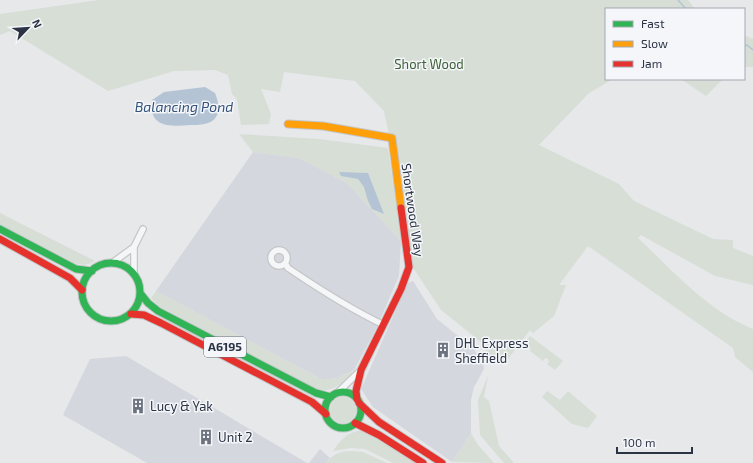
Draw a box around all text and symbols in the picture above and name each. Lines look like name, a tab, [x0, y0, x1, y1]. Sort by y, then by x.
north arrow	[8, 8, 48, 48]
legend	[605, 8, 745, 80]
text: Fast	[641, 16, 665, 30]
text: N	[30, 17, 45, 30]
text: Slow	[641, 36, 668, 50]
park label: Short Wood	[394, 56, 464, 72]
text: Jam	[641, 56, 662, 70]
water label: Balancing Pond	[135, 98, 233, 115]
street label: Shortwood Way	[399, 162, 427, 258]
place label: DHL Express Sheffield	[455, 335, 529, 366]
road number: A6195	[204, 337, 246, 357]
building icon: DHL Express Sheffield	[434, 341, 452, 359]
building icon: Lucy & Yak	[129, 397, 147, 415]
place label: Lucy & Yak	[150, 398, 213, 414]
building icon: Unit 2	[197, 428, 215, 446]
place label: Unit 2	[218, 429, 253, 445]
scale bar	[617, 429, 692, 455]
text: 100 m	[623, 435, 655, 449]

